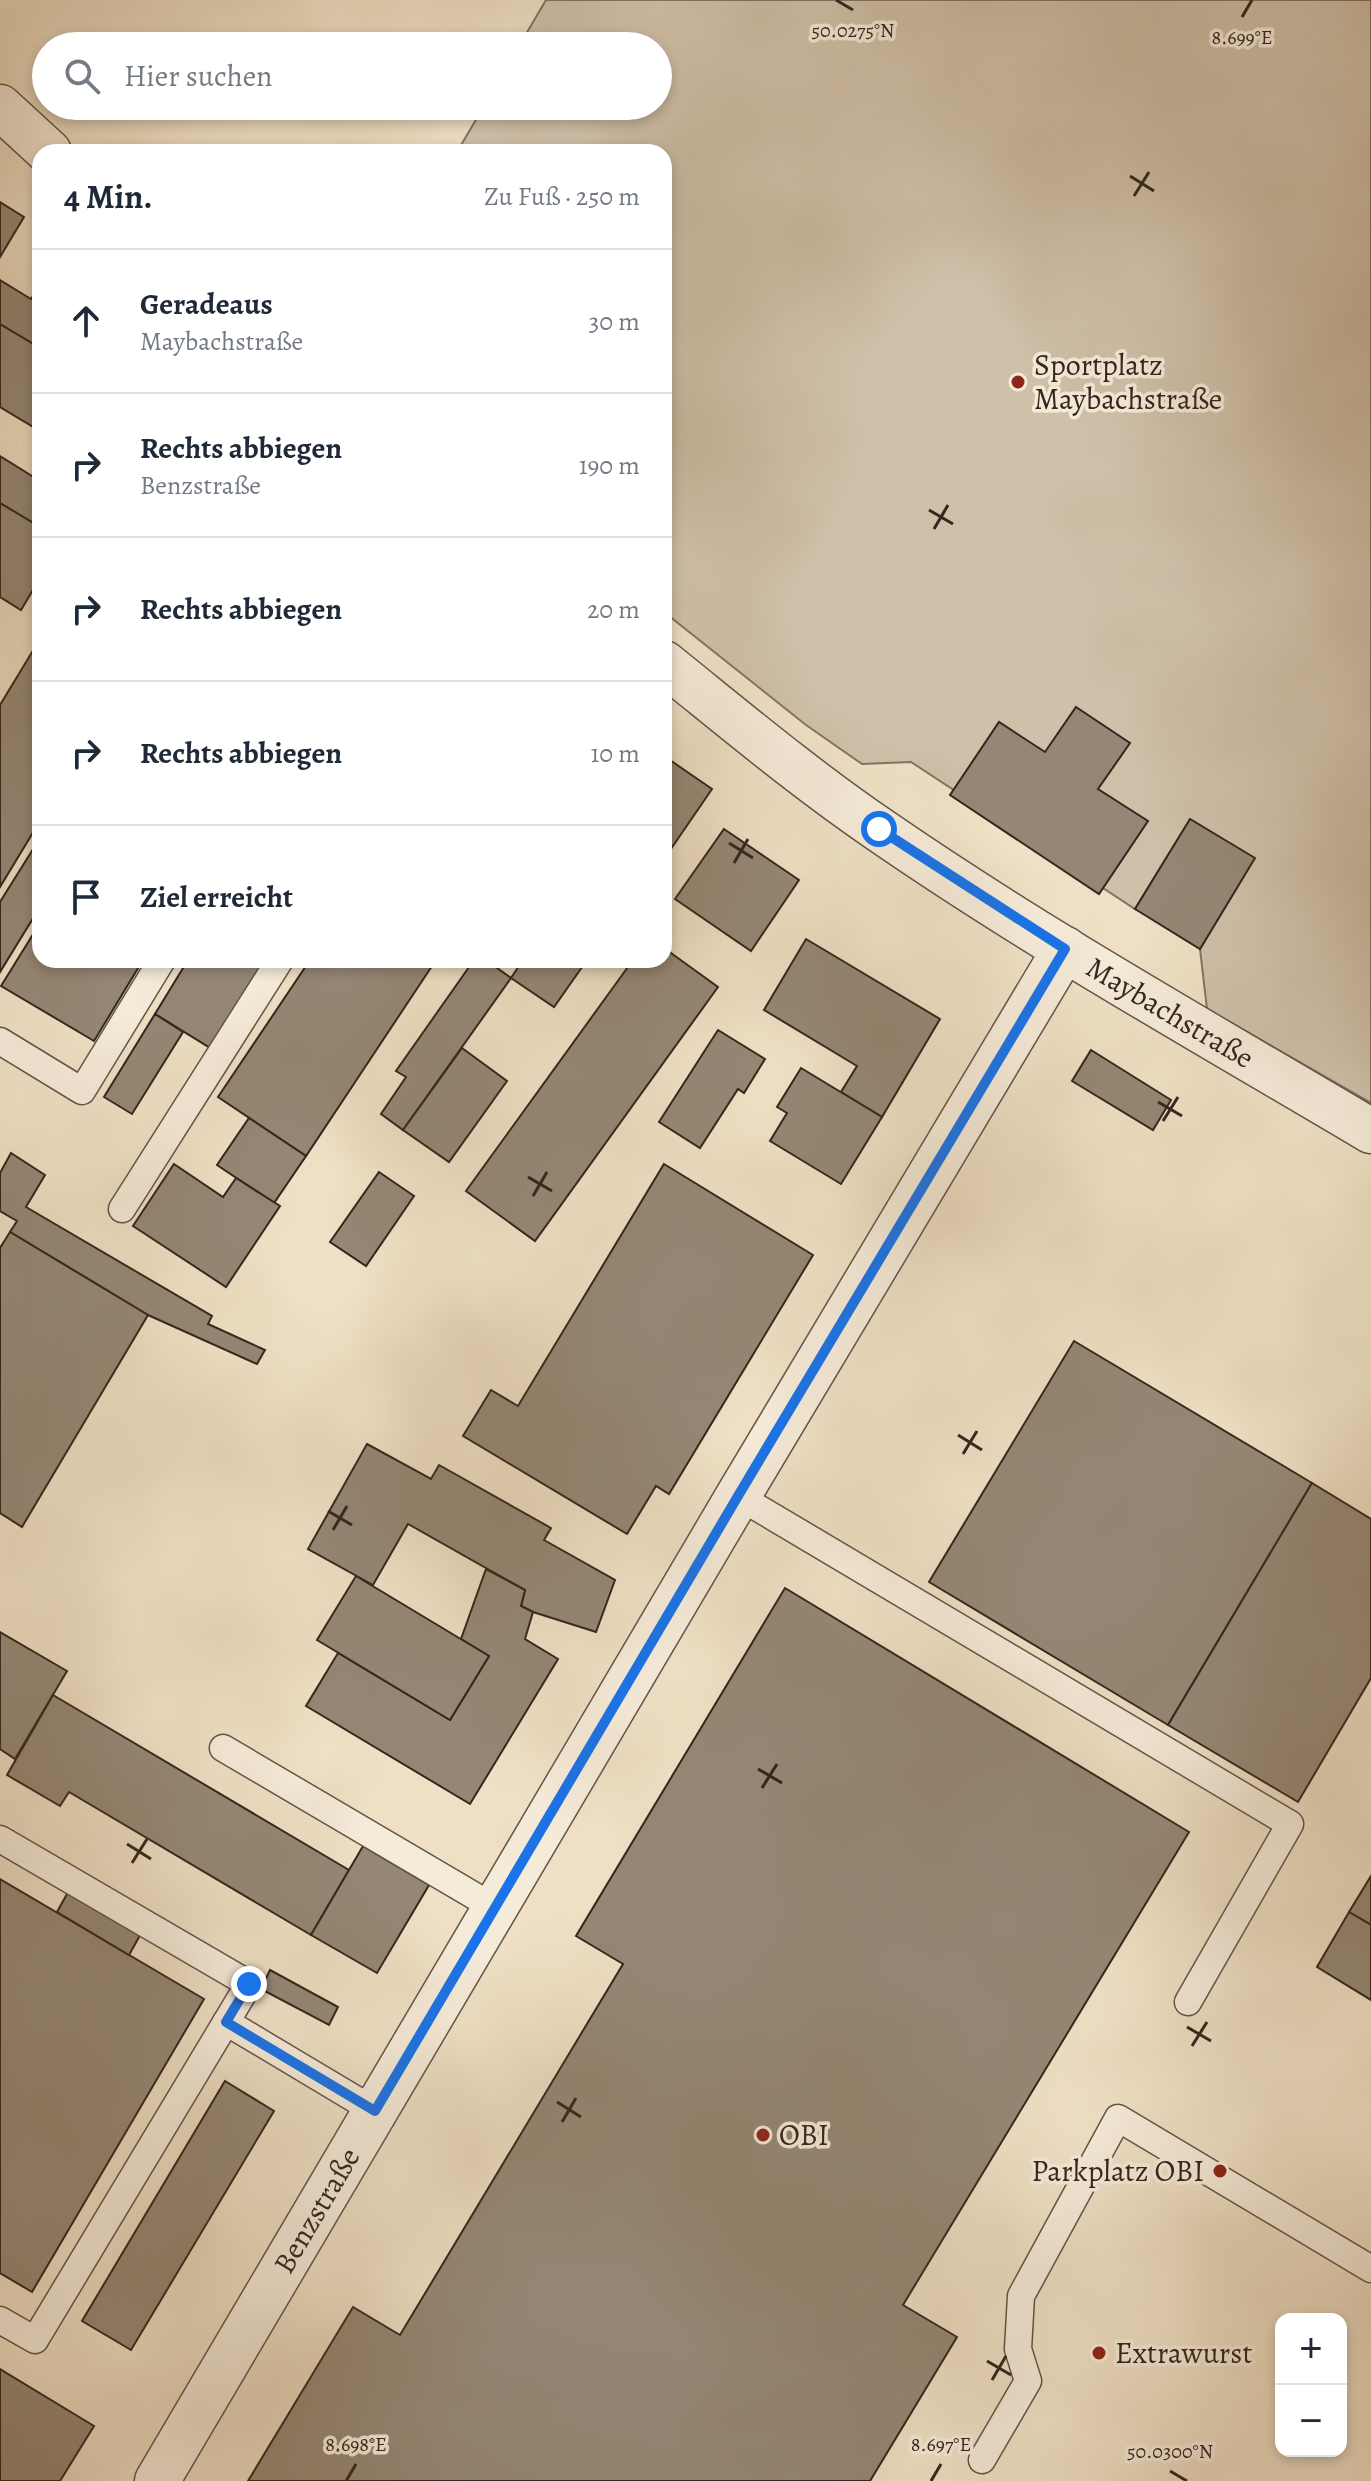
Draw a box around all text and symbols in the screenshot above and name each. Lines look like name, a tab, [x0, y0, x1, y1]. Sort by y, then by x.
text: 50.0275°N	[812, 17, 894, 44]
text: 8.699°E	[1211, 24, 1273, 51]
search box	[32, 32, 672, 120]
icon: search	[60, 54, 104, 98]
text: Hier suchen	[124, 56, 273, 96]
text: 4 Min.	[64, 173, 153, 220]
text: Zu Fuß · 250 m	[484, 179, 640, 214]
text: Geradeaus	[140, 284, 273, 324]
icon: ahead	[64, 299, 108, 343]
text: 30 m	[589, 304, 640, 339]
text: Maybachstraße	[140, 324, 303, 359]
place label: Sportplatz Maybachstraße	[1034, 345, 1222, 419]
marker: Sportplatz Maybachstraße	[1009, 373, 1027, 391]
text: Rechts abbiegen	[140, 428, 342, 468]
icon: right	[64, 443, 108, 487]
text: 190 m	[579, 448, 640, 483]
text: Benzstraße	[140, 468, 261, 503]
icon: right	[64, 587, 108, 631]
text: Rechts abbiegen	[140, 589, 342, 629]
text: 20 m	[587, 592, 640, 627]
icon: right	[64, 731, 108, 775]
text: Rechts abbiegen	[140, 733, 342, 773]
text: 10 m	[590, 736, 640, 771]
route start	[861, 811, 897, 847]
icon: arrive	[64, 875, 108, 919]
text: Ziel erreicht	[140, 877, 293, 917]
street label: Maybachstraße	[1079, 947, 1261, 1078]
route end	[231, 1966, 267, 2002]
place label: OBI	[779, 2115, 829, 2155]
marker: OBI	[754, 2126, 772, 2144]
street label: Benzstraße	[264, 2140, 369, 2281]
place label: Parkplatz OBI	[1031, 2151, 1204, 2191]
marker: Parkplatz OBI	[1211, 2162, 1229, 2180]
map controls	[1275, 2313, 1347, 2457]
button: +	[1275, 2313, 1347, 2385]
place label: Extrawurst	[1115, 2333, 1252, 2373]
marker: Extrawurst	[1090, 2344, 1108, 2362]
button: −	[1275, 2385, 1347, 2457]
text: 8.698°E	[325, 2431, 387, 2458]
text: 8.697°E	[911, 2431, 971, 2458]
text: 50.0300°N	[1127, 2438, 1213, 2465]

